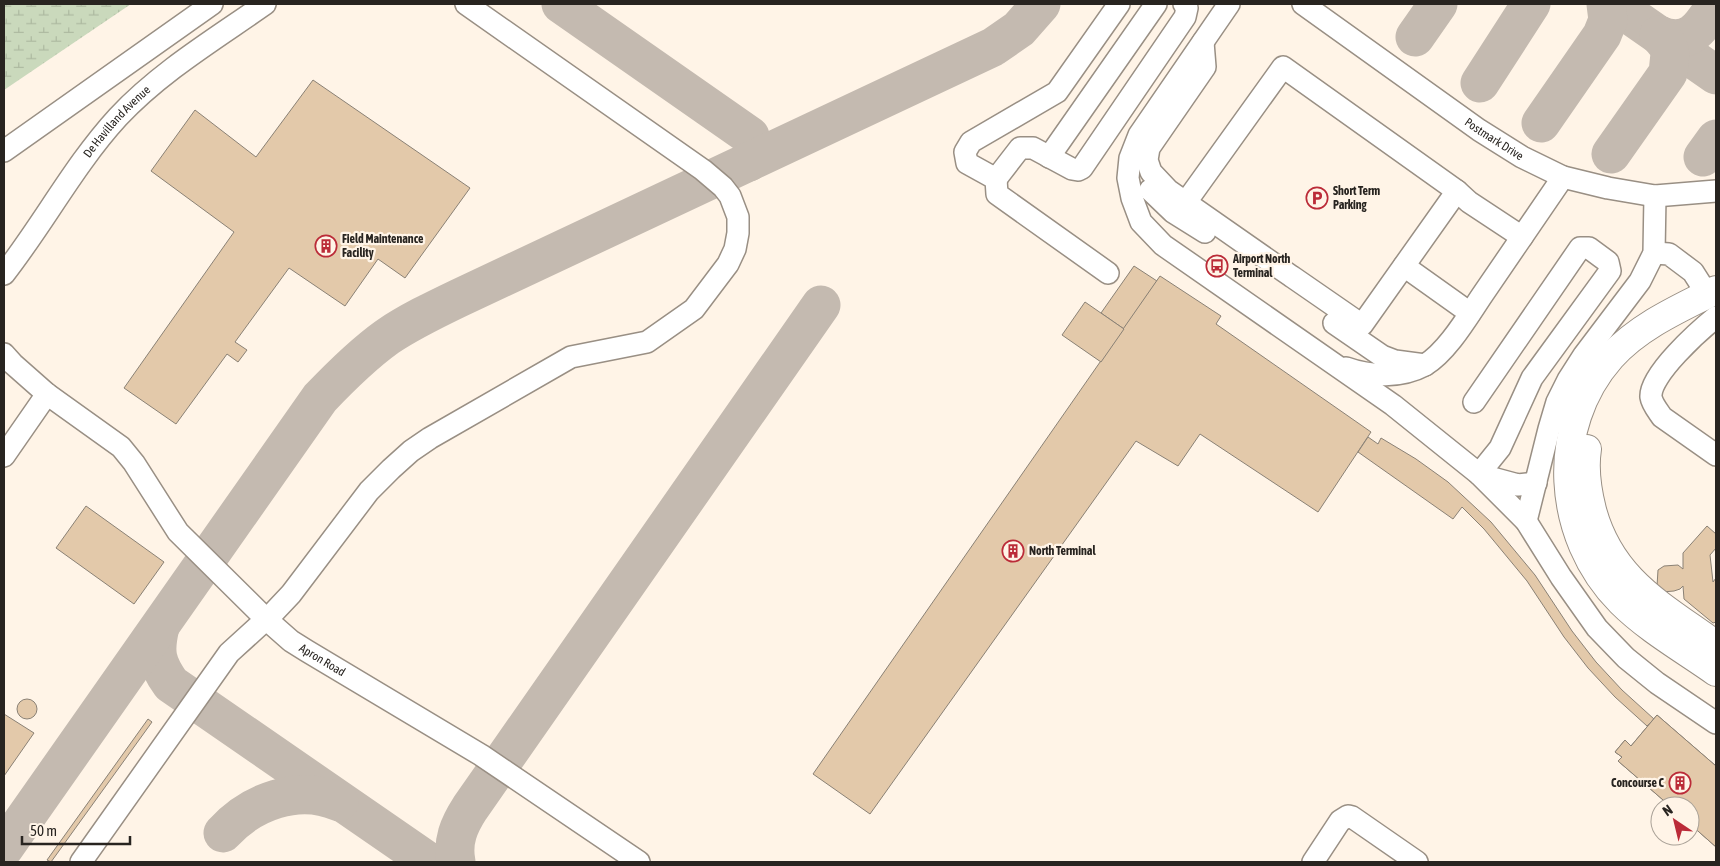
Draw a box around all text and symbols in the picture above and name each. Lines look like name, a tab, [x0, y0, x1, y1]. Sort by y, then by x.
street label: De Havilland Avenue	[81, 83, 153, 160]
street label: Postmark Drive	[1462, 115, 1526, 163]
place label: Short Term Parking	[1333, 184, 1381, 212]
parking icon: Short Term Parking	[1305, 186, 1329, 210]
place label: Field Maintenance Facility	[342, 232, 424, 260]
building icon: Field Maintenance Facility	[314, 234, 338, 258]
place label: Airport North Terminal	[1232, 252, 1291, 280]
bus stop icon: Airport North Terminal	[1205, 254, 1229, 278]
building icon: North Terminal	[1001, 539, 1025, 563]
place label: North Terminal	[1029, 544, 1096, 558]
street label: Apron Road	[297, 641, 348, 679]
building icon: Concourse C	[1668, 771, 1692, 795]
place label: Concourse C	[1611, 776, 1665, 790]
north arrow	[1650, 796, 1700, 846]
text: N	[1660, 801, 1676, 819]
scale bar	[22, 814, 130, 846]
text: 50 m	[30, 822, 57, 839]

